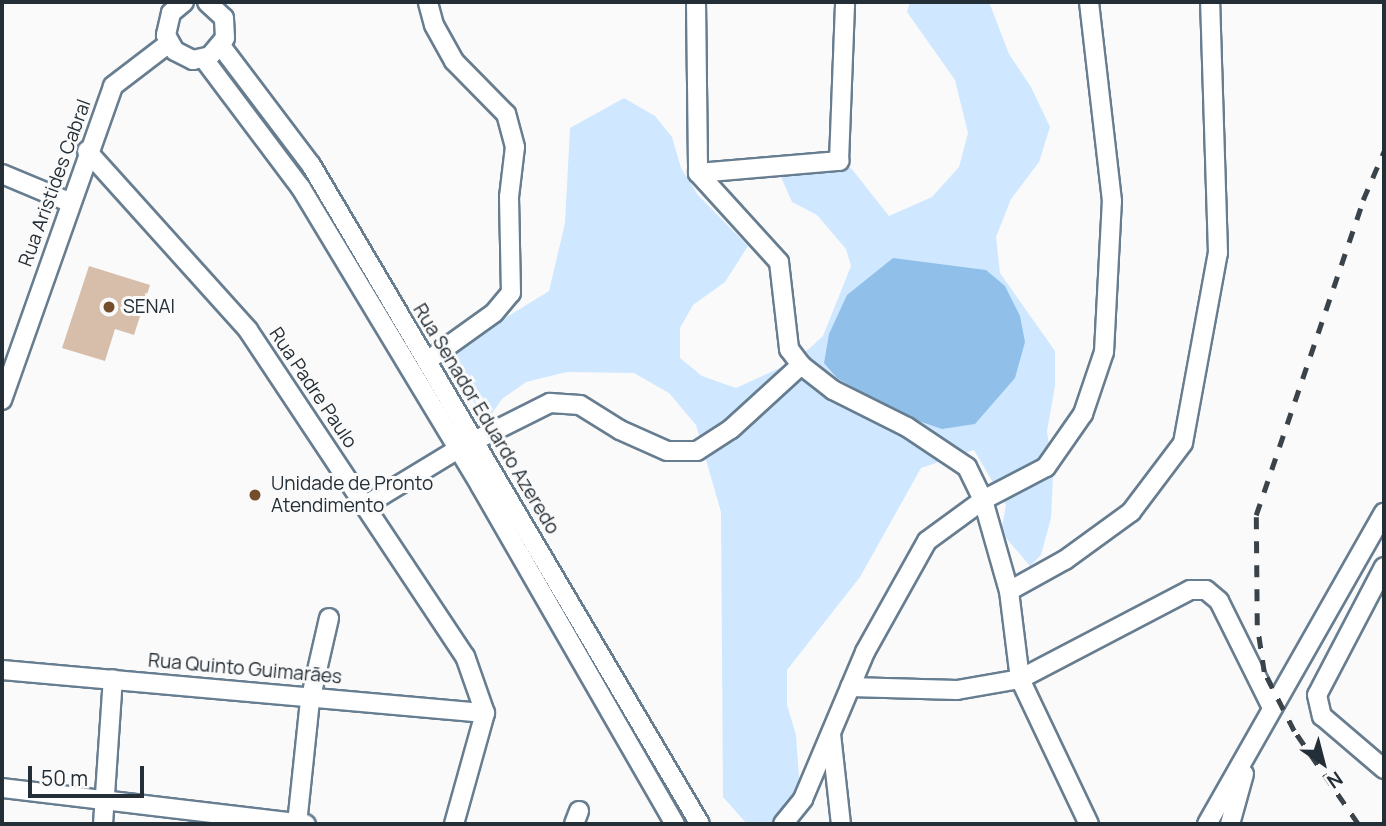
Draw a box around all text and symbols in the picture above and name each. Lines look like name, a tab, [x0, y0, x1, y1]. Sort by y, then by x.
street label: Rua Aristides Cabral	[14, 96, 96, 270]
place label: SENAI	[123, 296, 175, 318]
marker: SENAI	[101, 299, 117, 315]
street label: Rua Senador Eduardo Azeredo	[408, 300, 564, 538]
street label: Rua Padre Paulo	[264, 323, 362, 453]
place label: Unidade de Pronto Atendimento	[271, 473, 433, 517]
marker: Unidade de Pronto Atendimento	[245, 485, 265, 505]
street label: Rua Quinto Guimarães	[147, 649, 343, 689]
north arrow	[1288, 728, 1358, 798]
scale bar	[32, 752, 147, 796]
text: 50 m	[41, 764, 88, 792]
text: N	[1322, 766, 1348, 795]

